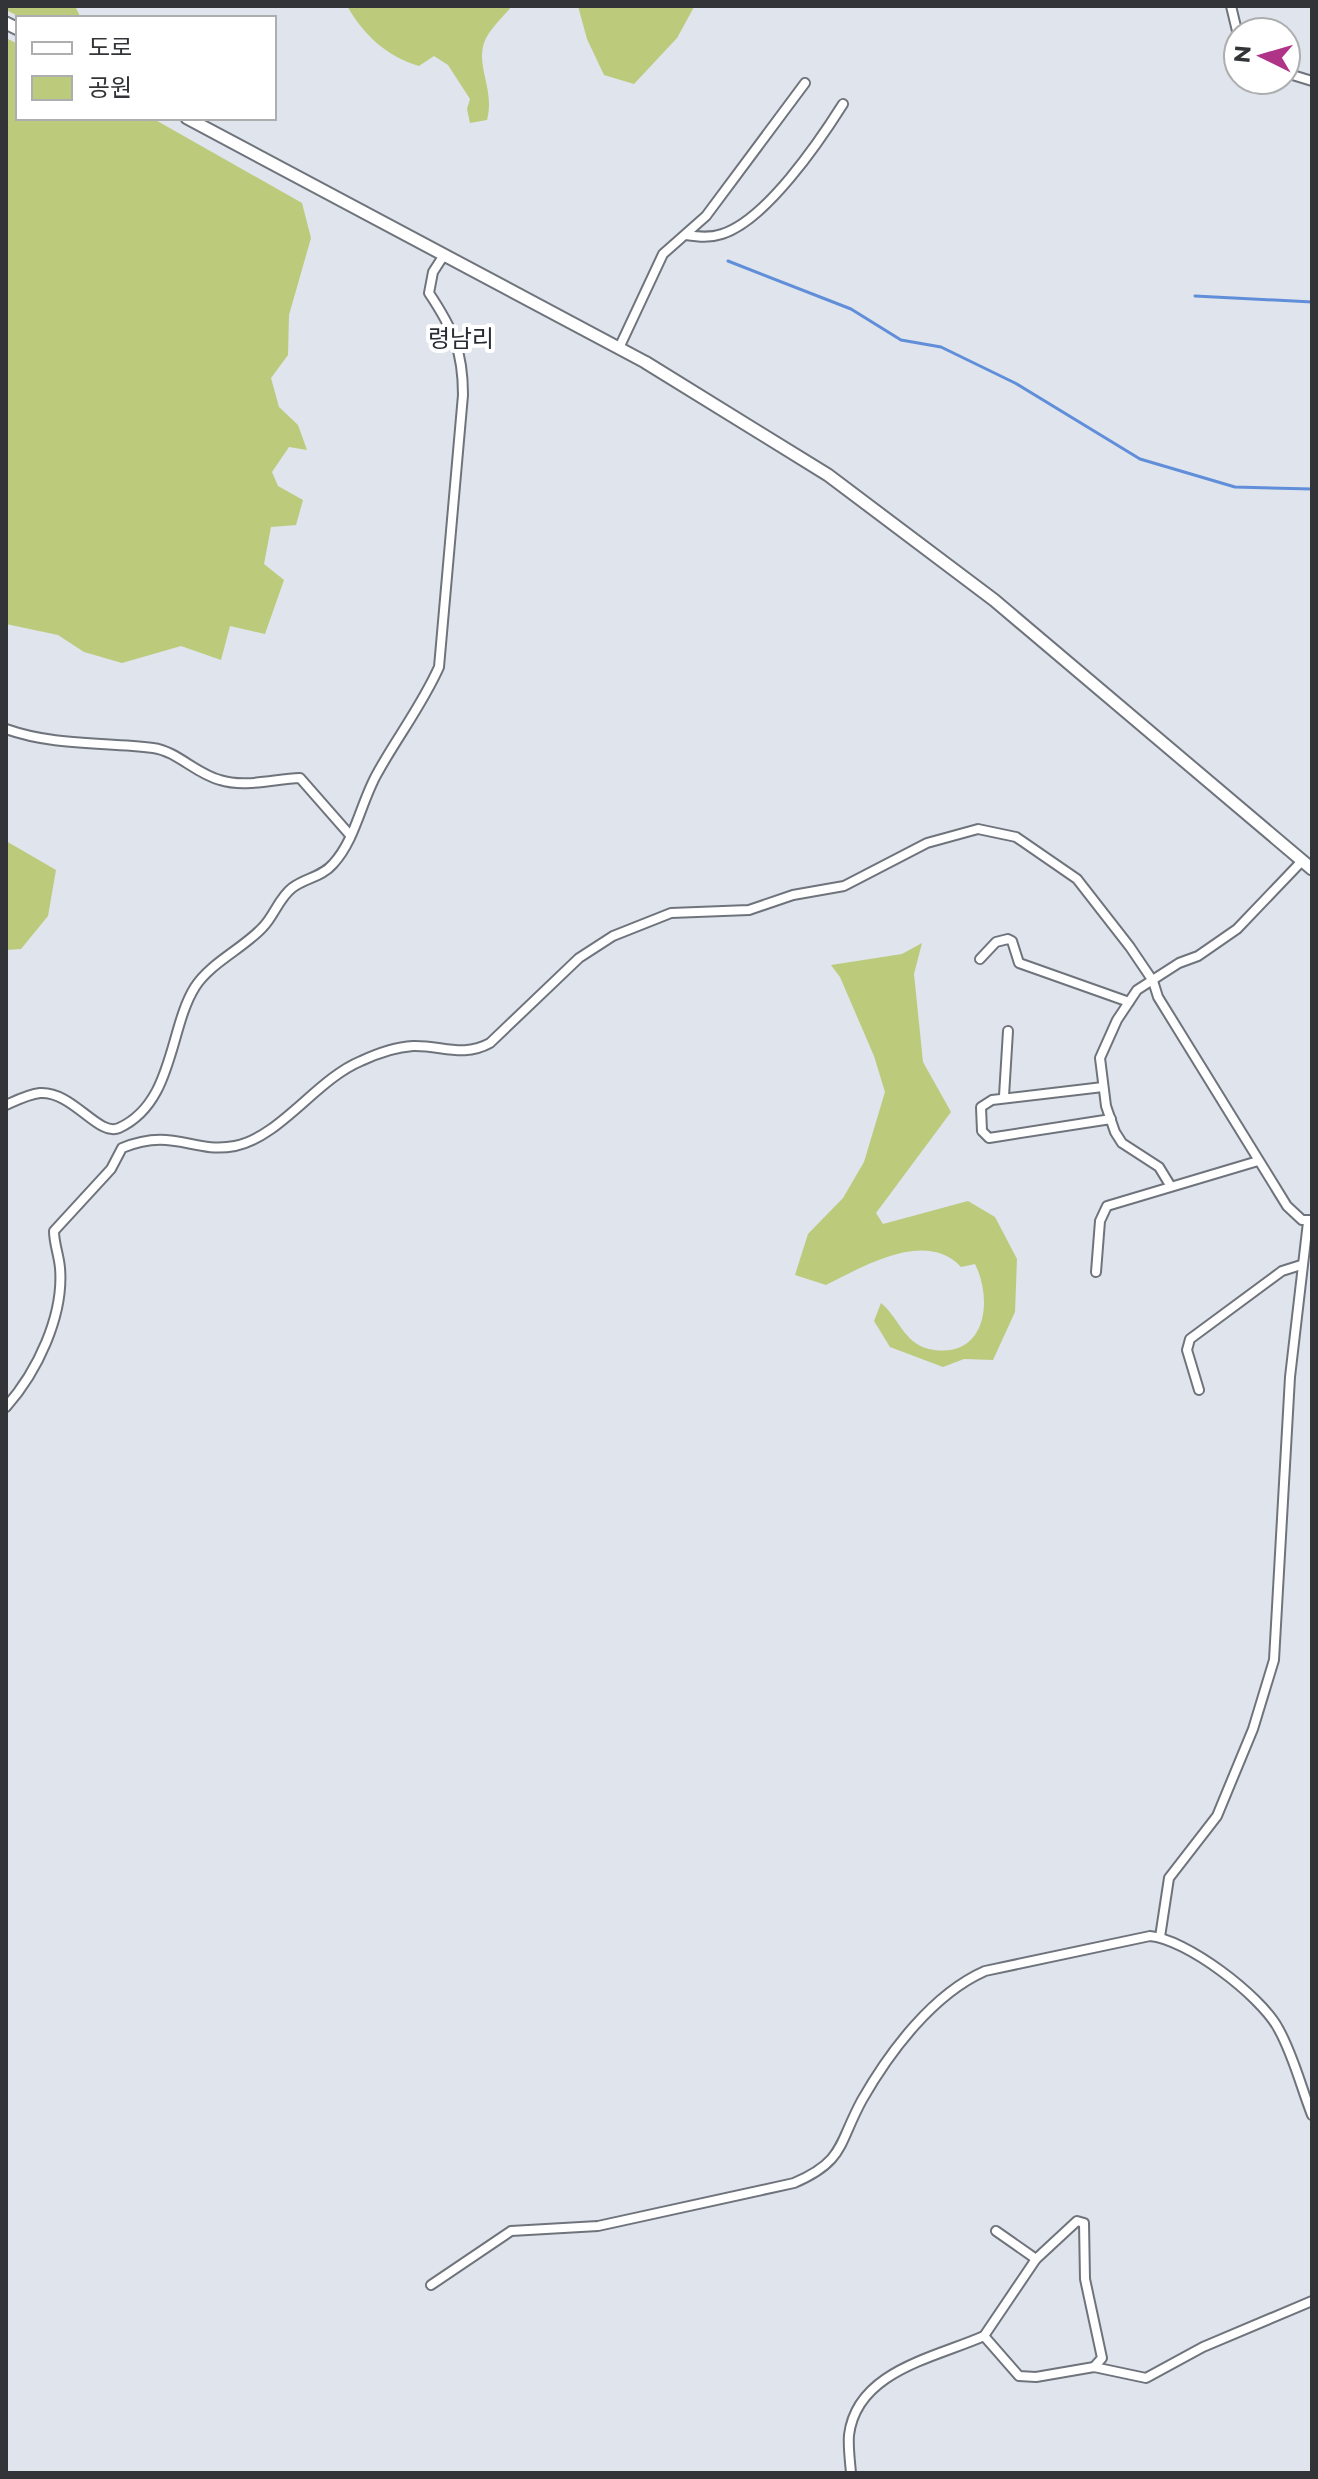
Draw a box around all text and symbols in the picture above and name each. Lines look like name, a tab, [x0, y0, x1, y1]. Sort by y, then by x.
legend	[16, 16, 276, 120]
north arrow	[1222, 16, 1302, 96]
text: 도로	[88, 33, 132, 62]
text: N	[1228, 44, 1257, 64]
text: 공원	[88, 73, 132, 102]
district label: 령남리	[428, 324, 494, 353]

